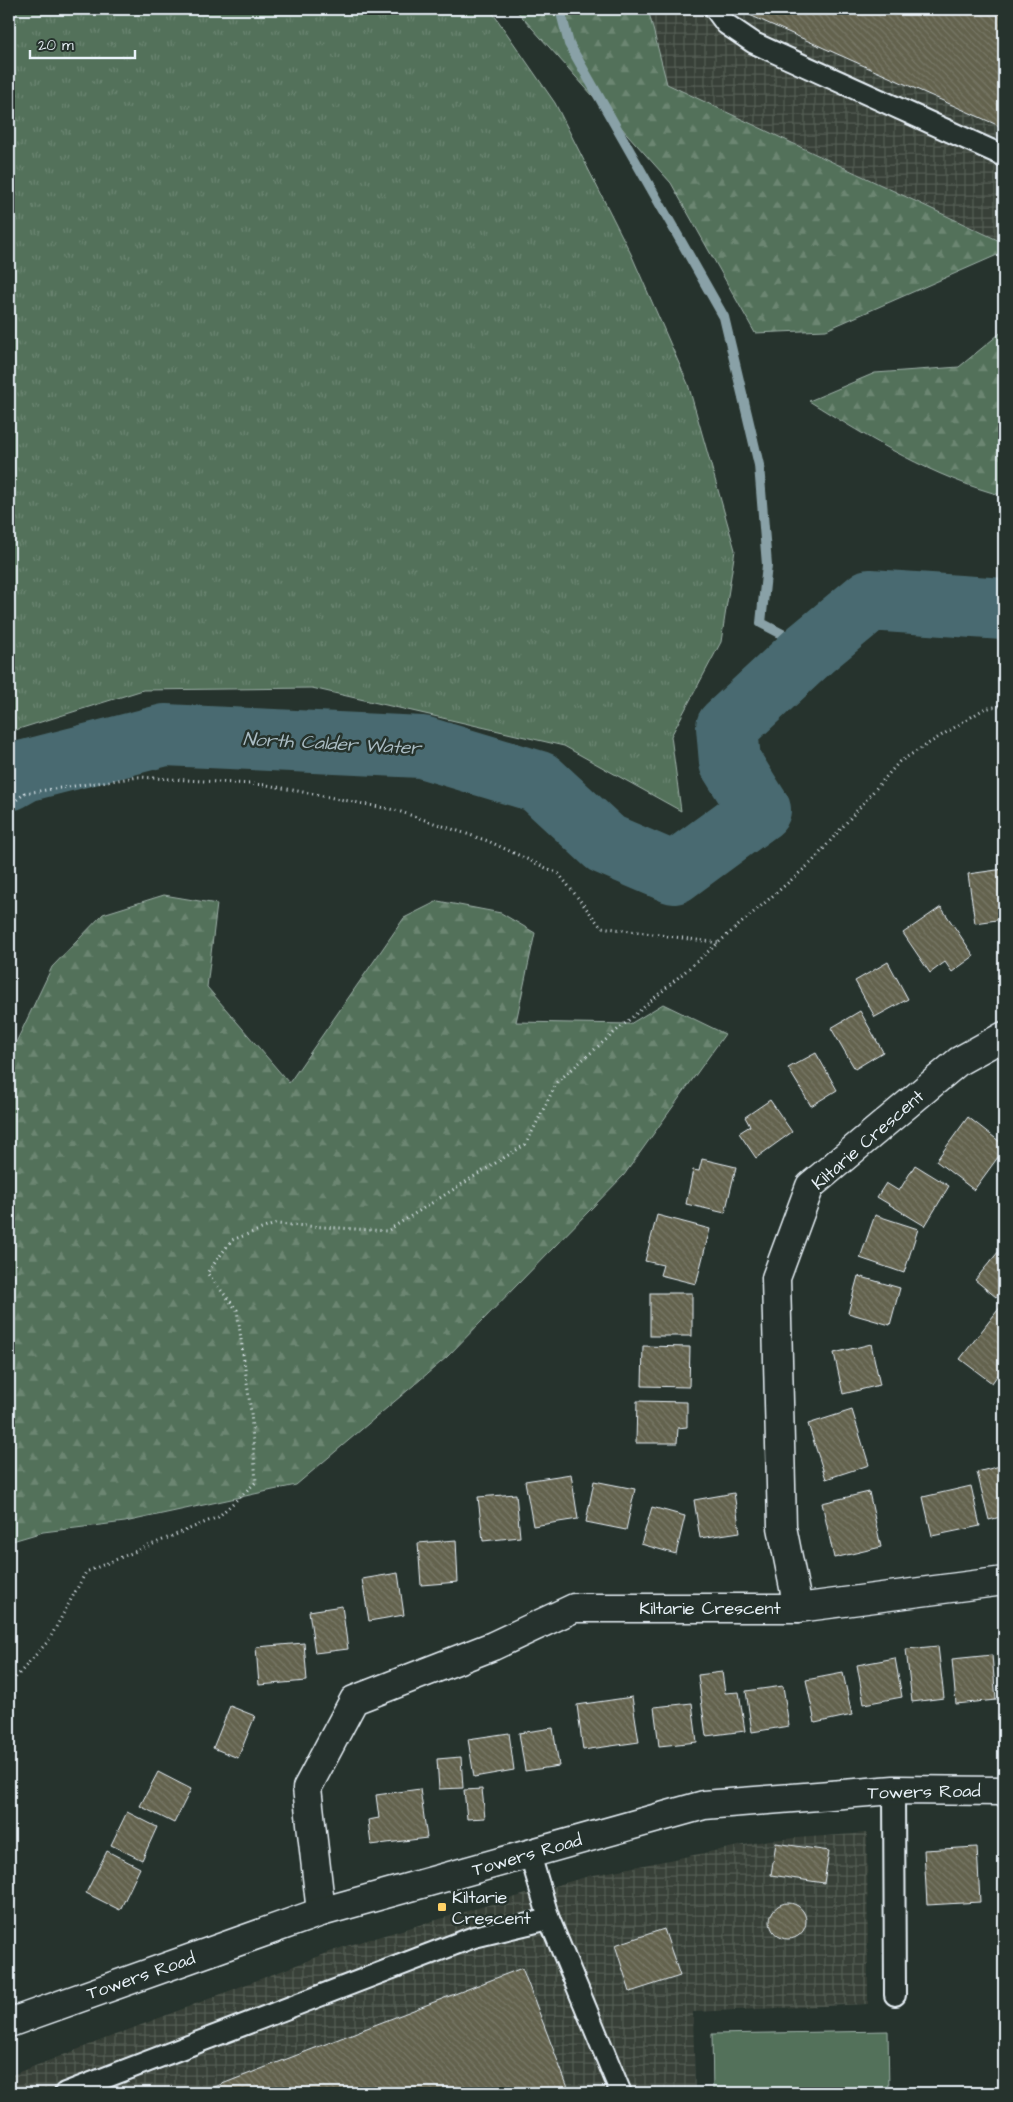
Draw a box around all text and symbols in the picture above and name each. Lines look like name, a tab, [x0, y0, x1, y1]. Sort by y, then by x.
scale bar	[30, 28, 135, 60]
text: 20 m	[38, 35, 74, 56]
water label: North Calder Water	[242, 726, 424, 762]
street label: Kiltarie Crescent	[806, 1084, 930, 1196]
street label: Kiltarie Crescent	[639, 1596, 781, 1621]
street label: Towers Road	[867, 1779, 981, 1805]
street label: Towers Road	[469, 1827, 585, 1883]
place label: Kiltarie Crescent	[452, 1885, 532, 1931]
marker: Kiltarie Crescent	[436, 1901, 448, 1913]
street label: Towers Road	[83, 1946, 199, 2006]

